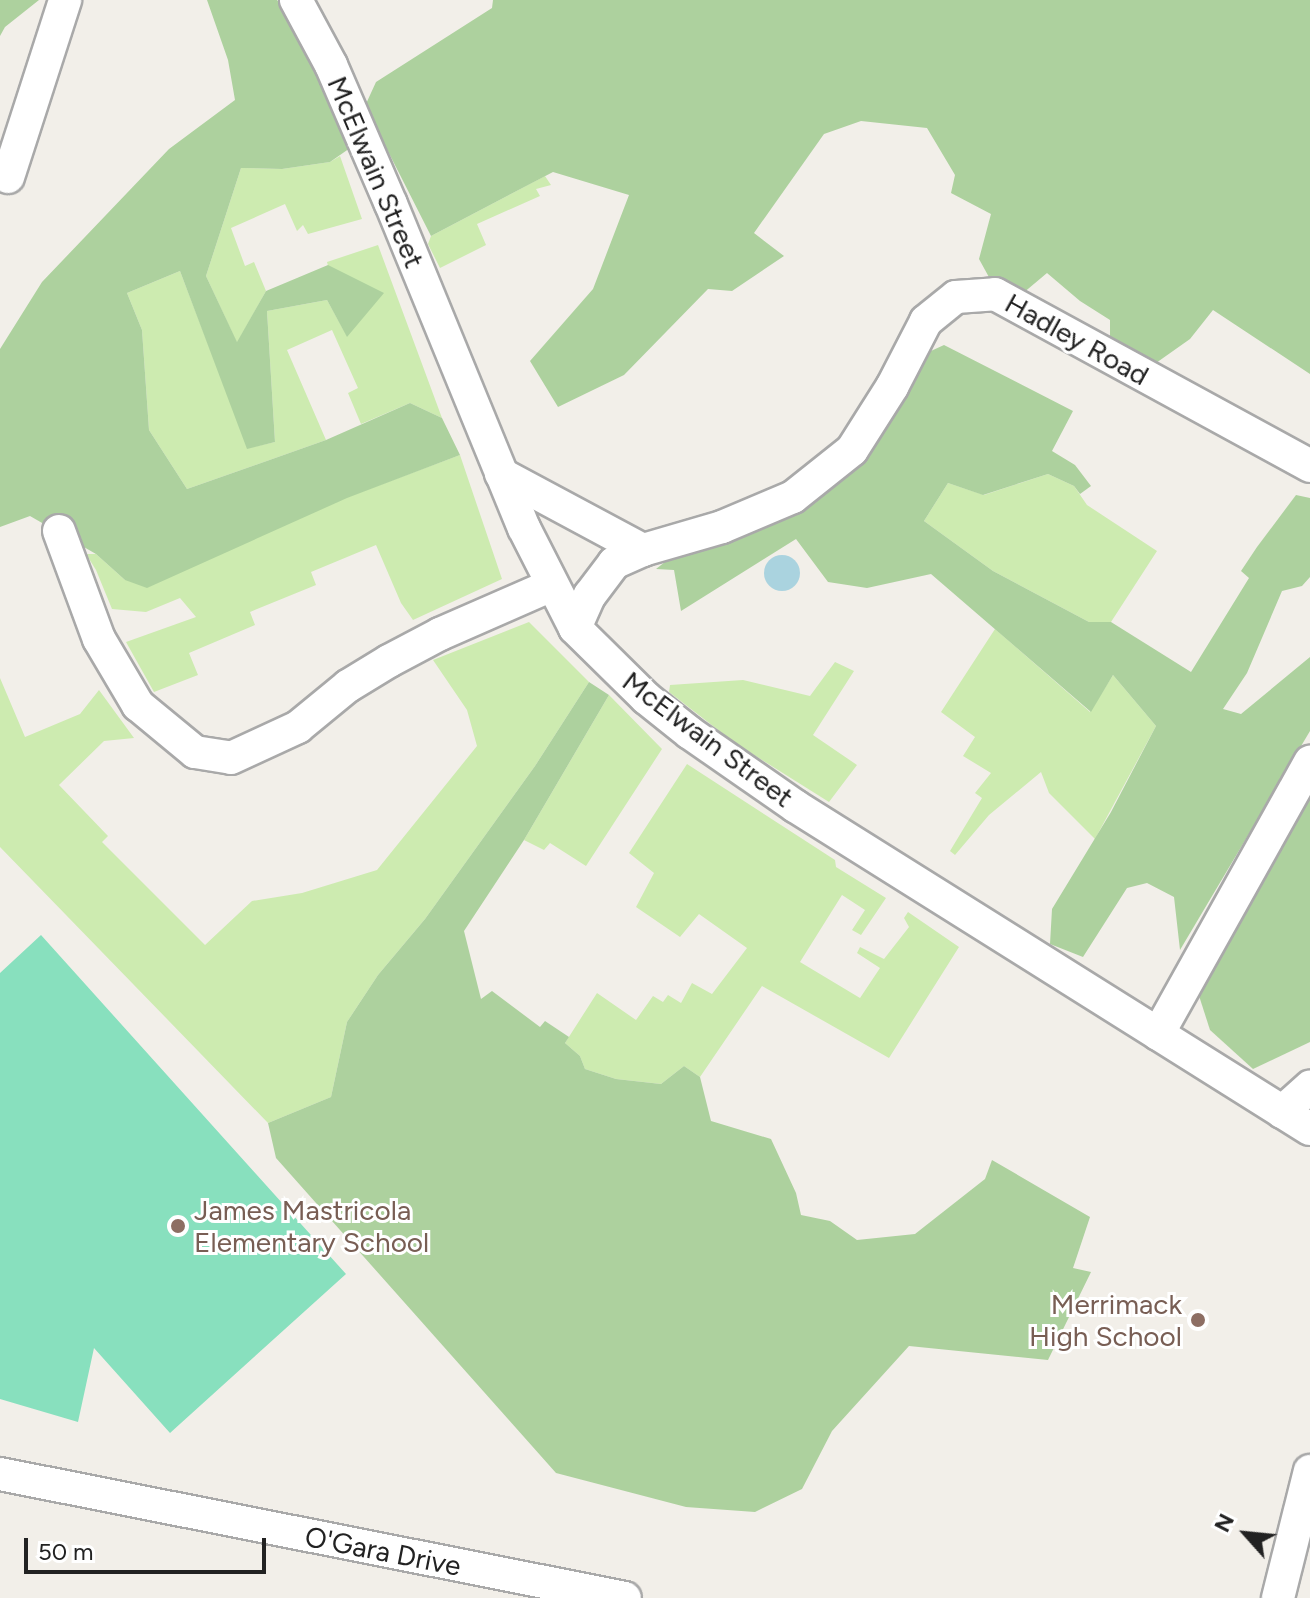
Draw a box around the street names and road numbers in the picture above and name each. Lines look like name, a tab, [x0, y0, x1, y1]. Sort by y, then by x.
street label: McElwain Street	[321, 71, 431, 273]
street label: Hadley Road	[999, 286, 1155, 392]
street label: McElwain Street	[616, 664, 800, 814]
street label: O'Gara Drive	[302, 1519, 464, 1583]

